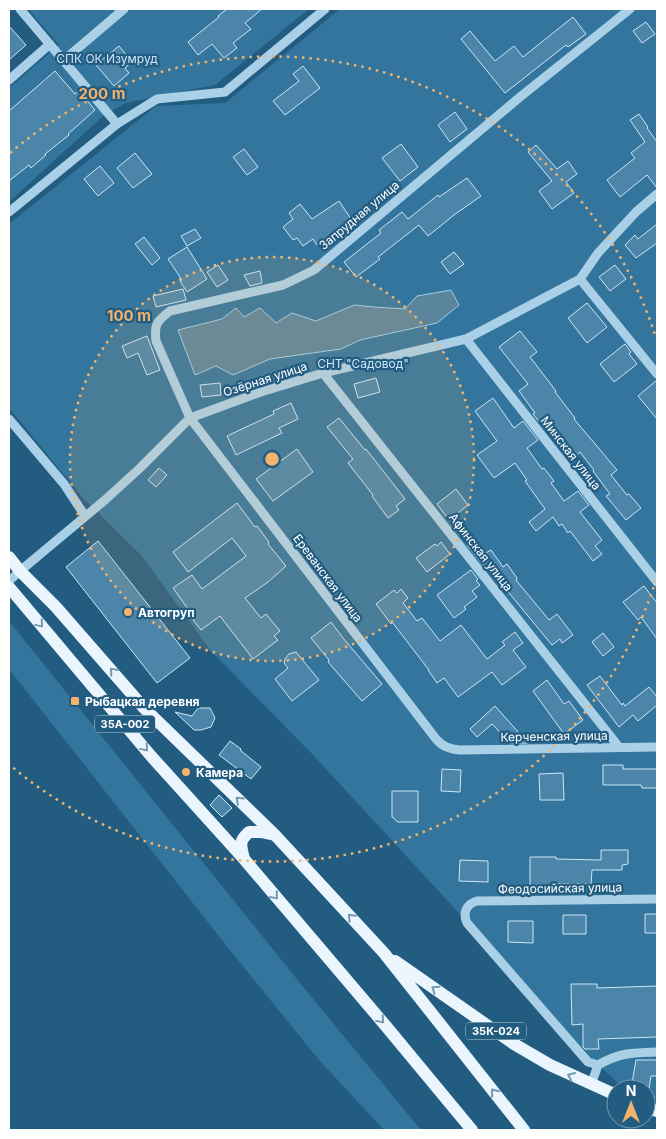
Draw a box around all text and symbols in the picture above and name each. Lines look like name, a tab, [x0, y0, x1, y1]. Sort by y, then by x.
park label: СПК ОК Изумруд	[56, 51, 158, 66]
text: 200 m	[79, 84, 125, 103]
street label: Запрудная улица	[316, 177, 402, 253]
text: 100 m	[107, 306, 151, 325]
park label: СНТ "Садовод"	[317, 356, 409, 371]
street label: Озёрная улица	[221, 358, 309, 400]
street label: Минская улица	[538, 413, 604, 493]
centre of rings	[263, 450, 281, 468]
street label: Афинская улица	[446, 510, 516, 594]
street label: Ереванская улица	[290, 531, 366, 625]
place label: Автогруп	[138, 605, 195, 620]
marker: Автогруп	[122, 606, 134, 618]
one-way arrow	[35, 618, 44, 627]
one-way arrow	[109, 668, 118, 677]
place label: Рыбацкая деревня	[85, 694, 200, 709]
marker: Рыбацкая деревня	[69, 695, 81, 707]
road number: 35А-002	[95, 716, 155, 732]
street label: Керченская улица	[500, 728, 608, 744]
one-way arrow	[139, 743, 148, 752]
place label: Камера	[196, 765, 243, 780]
marker: Камера	[180, 766, 192, 778]
one-way arrow	[235, 796, 244, 805]
street label: Феодосийская улица	[498, 879, 622, 897]
one-way arrow	[270, 891, 279, 900]
one-way arrow	[348, 914, 357, 923]
one-way arrow	[431, 986, 440, 995]
one-way arrow	[375, 1014, 384, 1023]
road number: 35К-024	[466, 1022, 526, 1040]
one-way arrow	[568, 1072, 577, 1082]
north arrow	[606, 1079, 656, 1129]
text: N	[626, 1082, 636, 1099]
one-way arrow	[491, 1089, 499, 1098]

